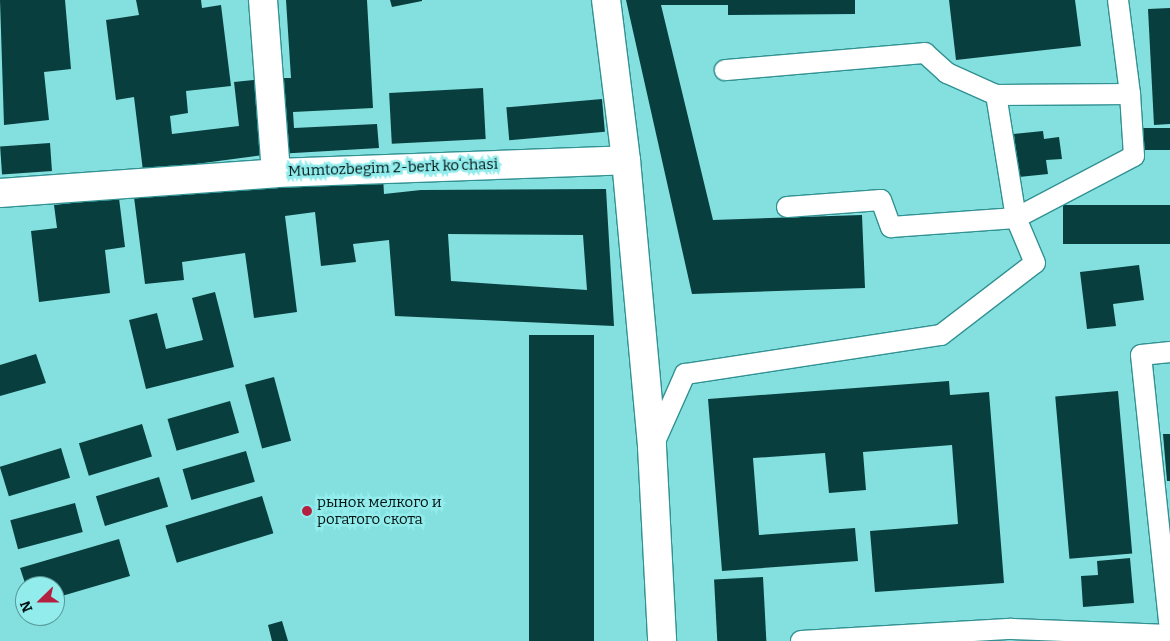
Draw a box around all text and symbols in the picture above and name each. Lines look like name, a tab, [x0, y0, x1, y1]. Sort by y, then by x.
street label: Mumtozbegim 2-berk koʻchasi	[288, 155, 498, 181]
place label: рынок мелкого и рогатого скота	[317, 493, 442, 528]
marker: рынок мелкого и рогатого скота	[301, 505, 313, 517]
north arrow	[15, 576, 65, 626]
text: N	[17, 598, 36, 615]

